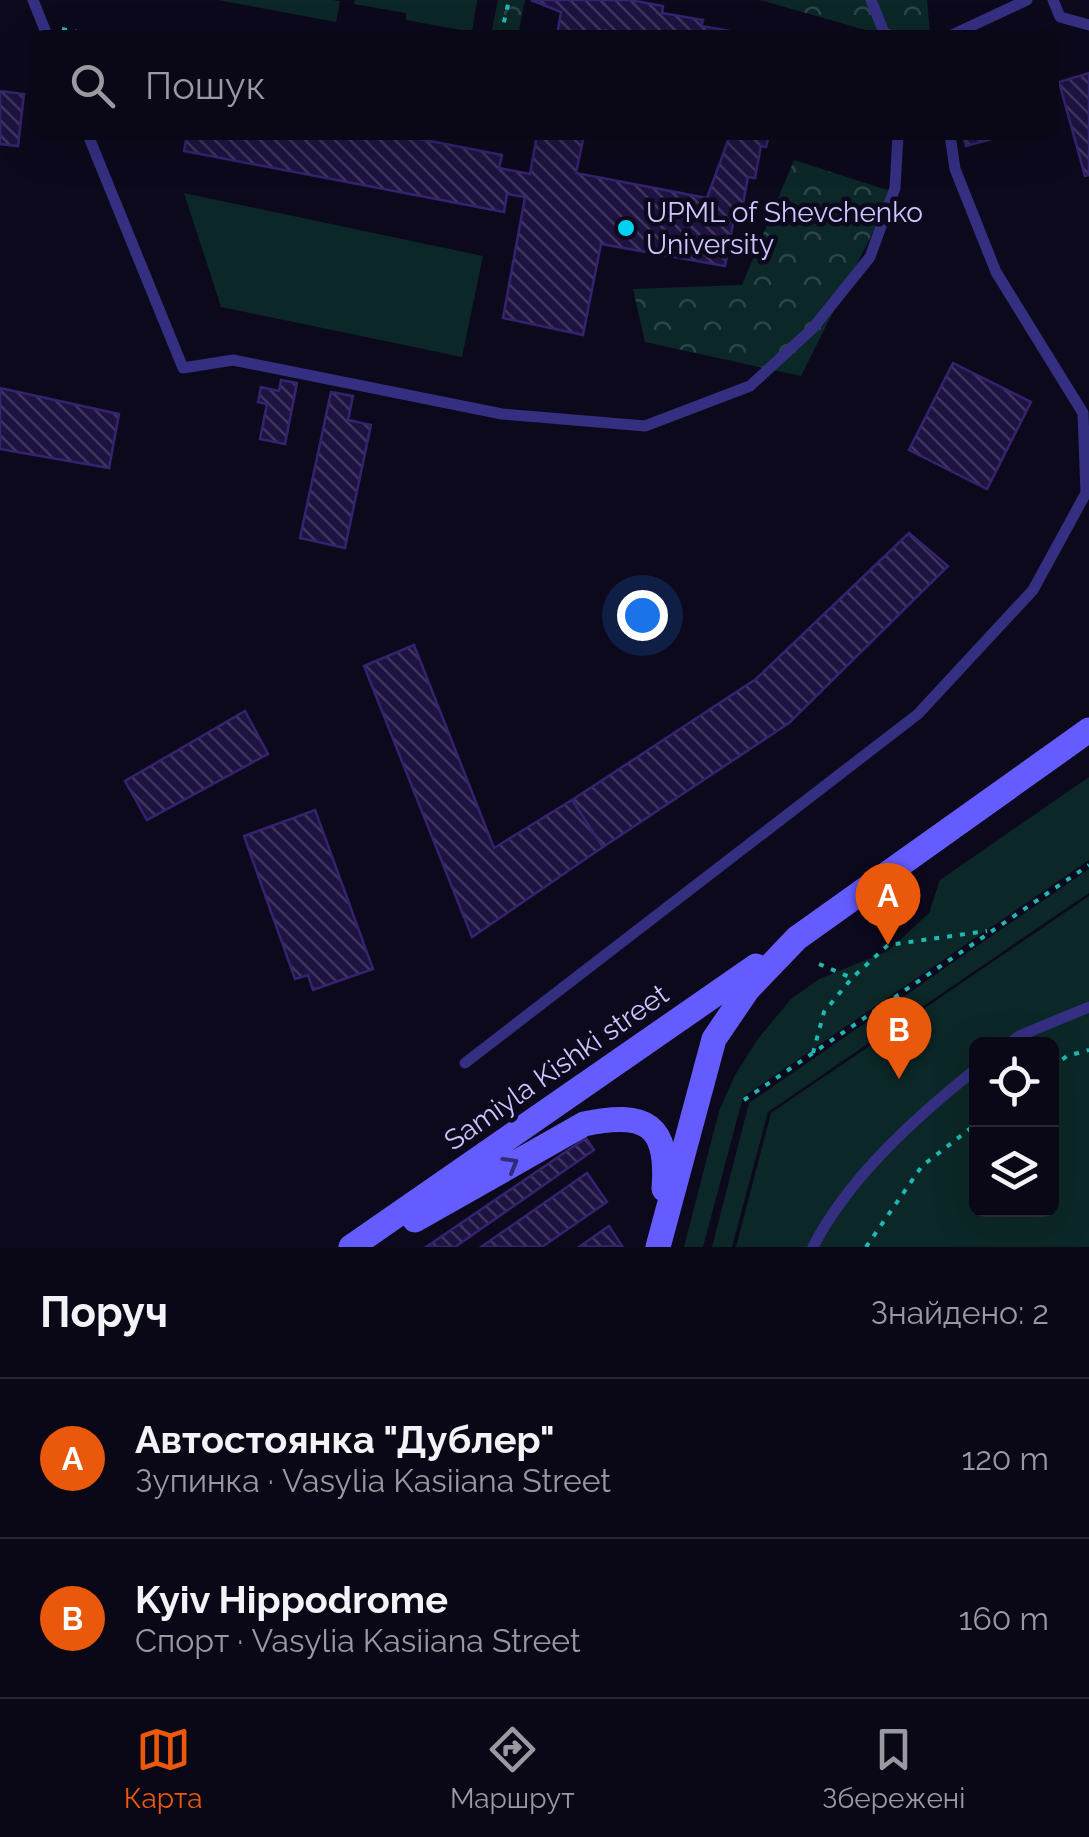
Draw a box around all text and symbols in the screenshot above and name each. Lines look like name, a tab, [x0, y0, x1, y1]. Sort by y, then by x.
search box	[30, 30, 1059, 140]
icon: search	[65, 58, 120, 113]
text: Пошук	[145, 63, 265, 108]
place label: UPML of Shevchenko University	[646, 196, 923, 261]
marker: UPML of Shevchenko University	[615, 217, 637, 239]
your location	[617, 590, 668, 641]
pin: A	[856, 862, 920, 945]
street label: Samiyla Kishki street	[438, 977, 675, 1157]
pin: B	[866, 996, 932, 1079]
map controls	[969, 1037, 1059, 1217]
button: locate	[969, 1037, 1059, 1127]
button: layers	[969, 1127, 1059, 1217]
one-way arrow	[500, 1157, 518, 1176]
text: Поруч	[40, 1288, 168, 1337]
text: Знайдено: 2	[871, 1294, 1049, 1331]
text: Автостоянка "Дублер"	[135, 1417, 555, 1462]
text: A	[62, 1440, 83, 1477]
text: 120 m	[961, 1440, 1049, 1477]
text: Зупинка · Vasylia Kasiiana Street	[135, 1462, 611, 1499]
text: Kyiv Hippodrome	[135, 1577, 448, 1622]
text: B	[62, 1600, 83, 1637]
text: 160 m	[959, 1600, 1049, 1637]
text: Спорт · Vasylia Kasiiana Street	[135, 1622, 581, 1659]
tab: Карта	[124, 1722, 203, 1815]
tab: Маршрут	[450, 1722, 575, 1815]
tab: Збережені	[822, 1722, 965, 1815]

